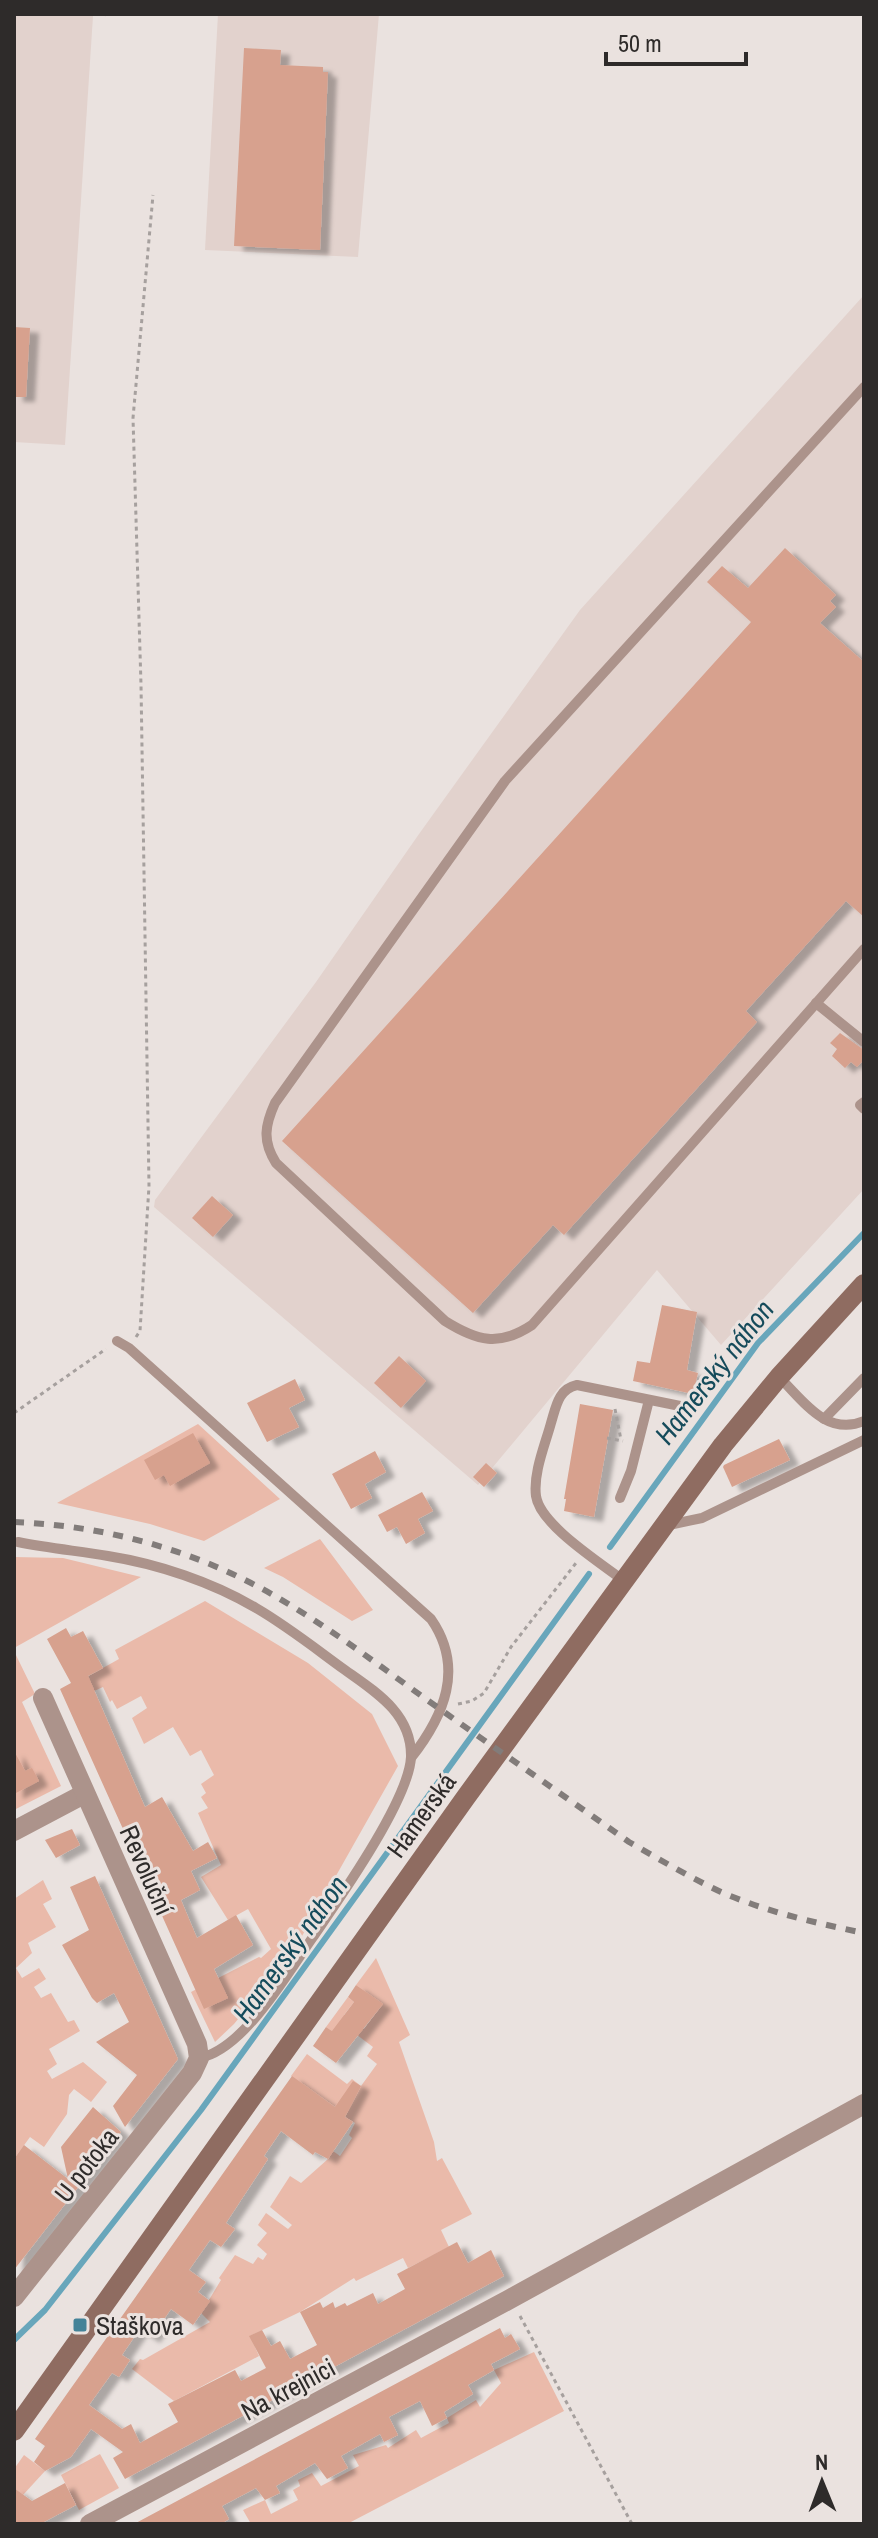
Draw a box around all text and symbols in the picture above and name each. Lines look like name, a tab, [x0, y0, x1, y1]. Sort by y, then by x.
scale bar	[606, 16, 746, 66]
text: 50 m	[618, 27, 662, 59]
water label: Hamerský náhon	[646, 1292, 782, 1452]
street label: Hamerská	[378, 1765, 464, 1865]
street label: Revoluční	[112, 1820, 183, 1921]
water label: Hamerský náhon	[224, 1868, 356, 2030]
street label: U potoka	[46, 2120, 126, 2209]
place label: Staškova	[96, 2308, 184, 2343]
marker: Staškova	[71, 2316, 89, 2334]
street label: Na krejnici	[235, 2350, 341, 2428]
north arrow	[782, 2442, 862, 2522]
text: N	[815, 2447, 828, 2477]

